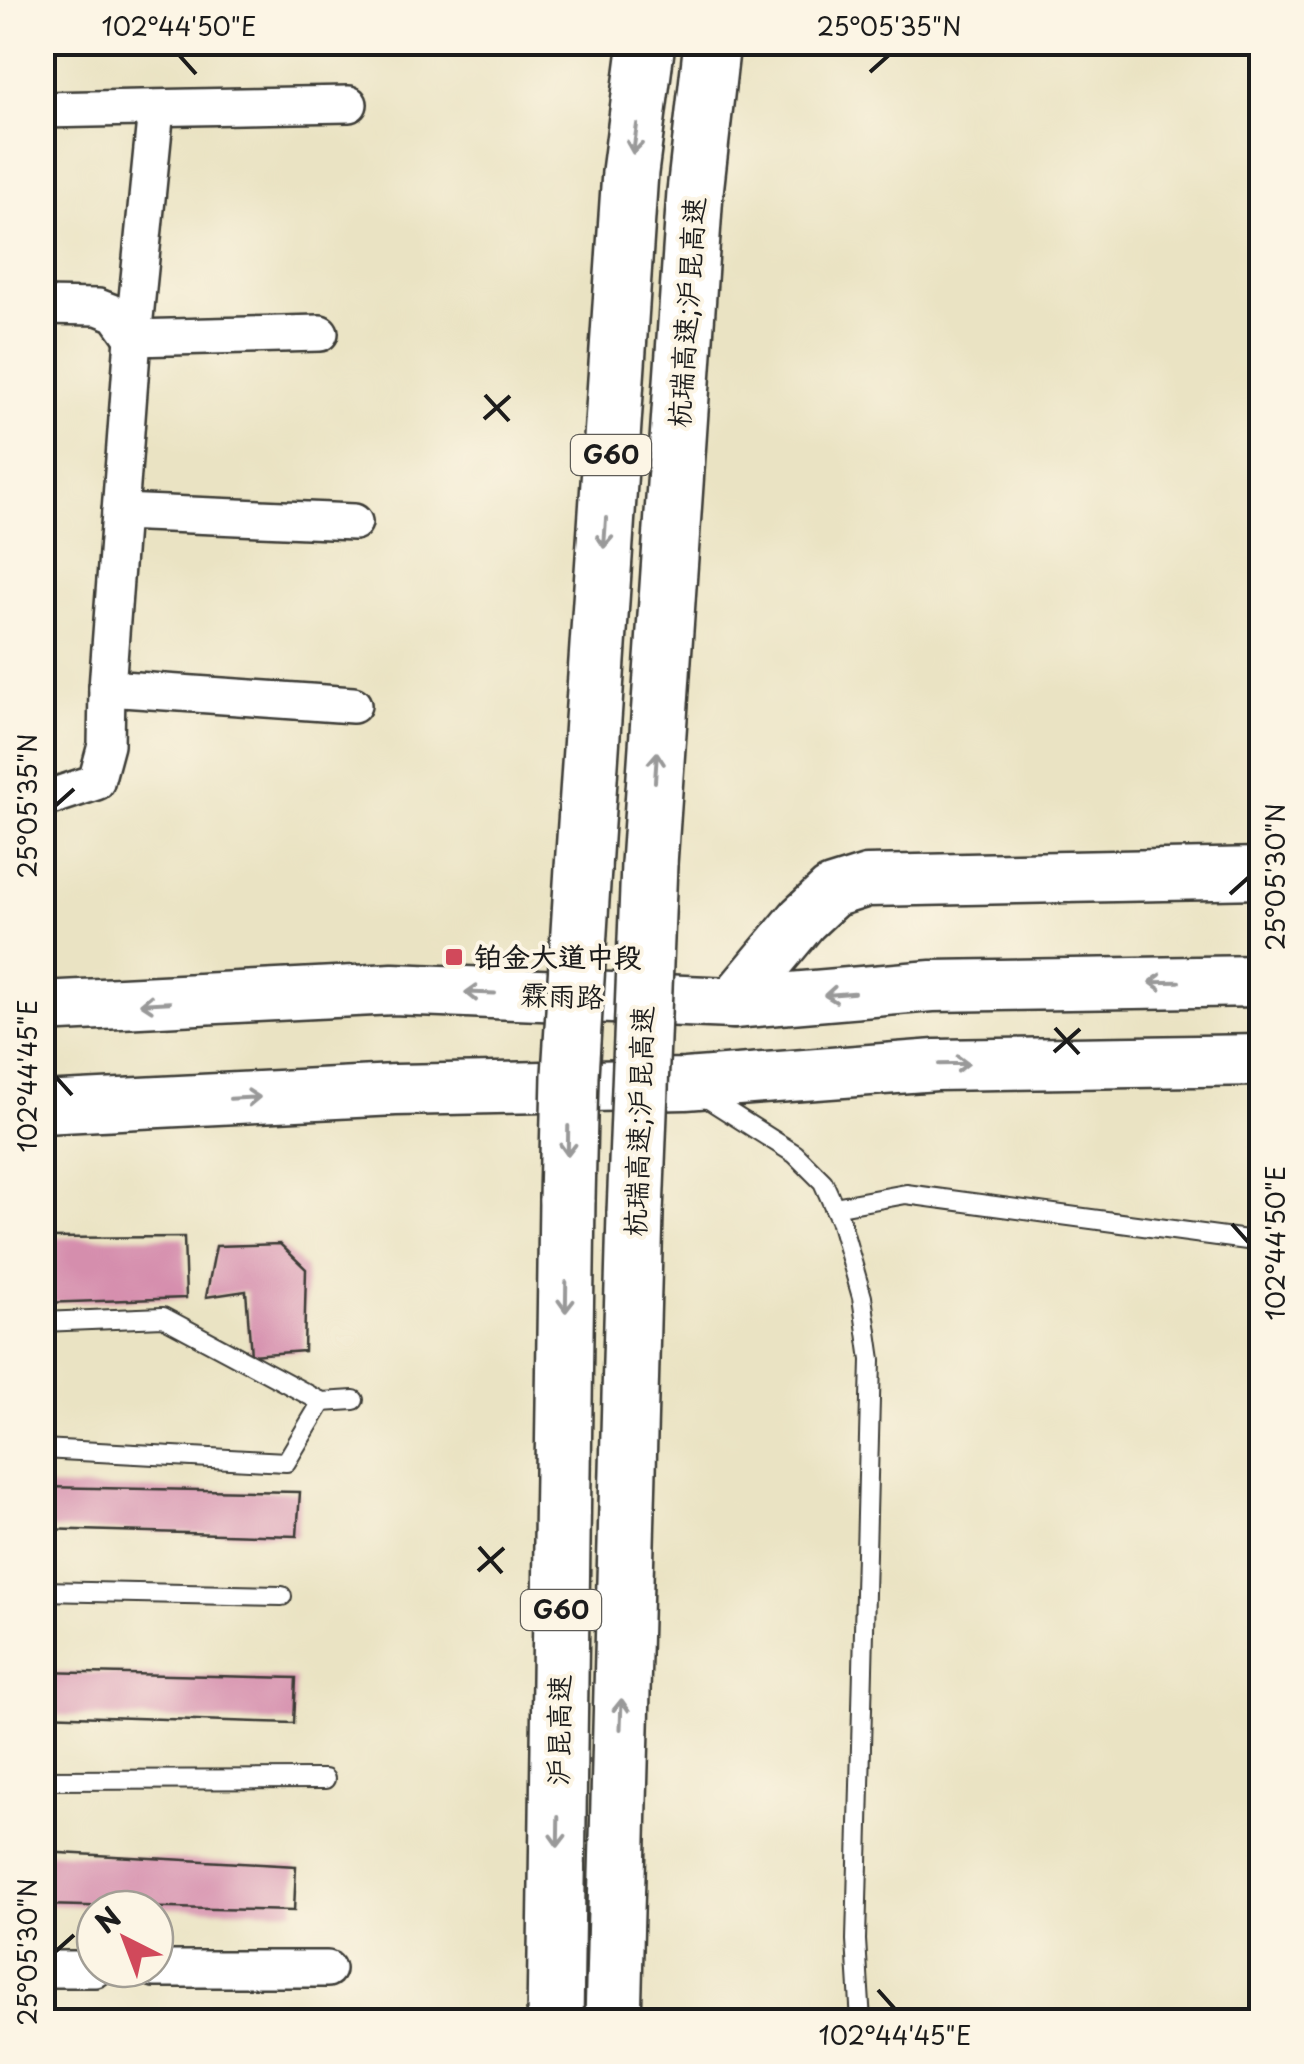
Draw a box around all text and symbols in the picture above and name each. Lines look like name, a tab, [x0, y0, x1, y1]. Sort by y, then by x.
text: 102°44'50"E	[102, 7, 256, 45]
text: 25°05'35"N	[816, 7, 962, 45]
one-way arrow	[625, 123, 643, 155]
street label: 杭瑞高速;沪昆高速	[656, 195, 715, 429]
road number: G60	[571, 435, 651, 475]
one-way arrow	[596, 516, 615, 549]
text: 25°05'35"N	[8, 733, 46, 879]
one-way arrow	[647, 752, 666, 784]
text: 25°05'30"N	[1256, 803, 1294, 951]
place label: 铂金大道中段	[474, 934, 642, 977]
marker: 铂金大道中段	[443, 946, 465, 968]
street label: 霖雨路	[519, 972, 605, 1017]
one-way arrow	[1149, 972, 1182, 992]
one-way arrow	[464, 983, 496, 1002]
one-way arrow	[824, 985, 856, 1004]
one-way arrow	[140, 994, 172, 1013]
text: 102°44'45"E	[8, 1000, 46, 1152]
street label: 杭瑞高速;沪昆高速	[612, 1004, 663, 1238]
one-way arrow	[937, 1055, 969, 1074]
one-way arrow	[228, 1088, 260, 1107]
one-way arrow	[559, 1124, 578, 1156]
text: 102°44'50"E	[1256, 1166, 1294, 1320]
one-way arrow	[556, 1280, 575, 1312]
road number: G60	[521, 1590, 601, 1630]
street label: 沪昆高速	[535, 1674, 580, 1786]
one-way arrow	[612, 1699, 631, 1731]
one-way arrow	[548, 1815, 567, 1847]
text: 25°05'30"N	[8, 1878, 46, 2026]
north arrow	[75, 1889, 175, 1989]
text: N	[85, 1896, 130, 1943]
text: 102°44'45"E	[819, 2016, 971, 2054]

